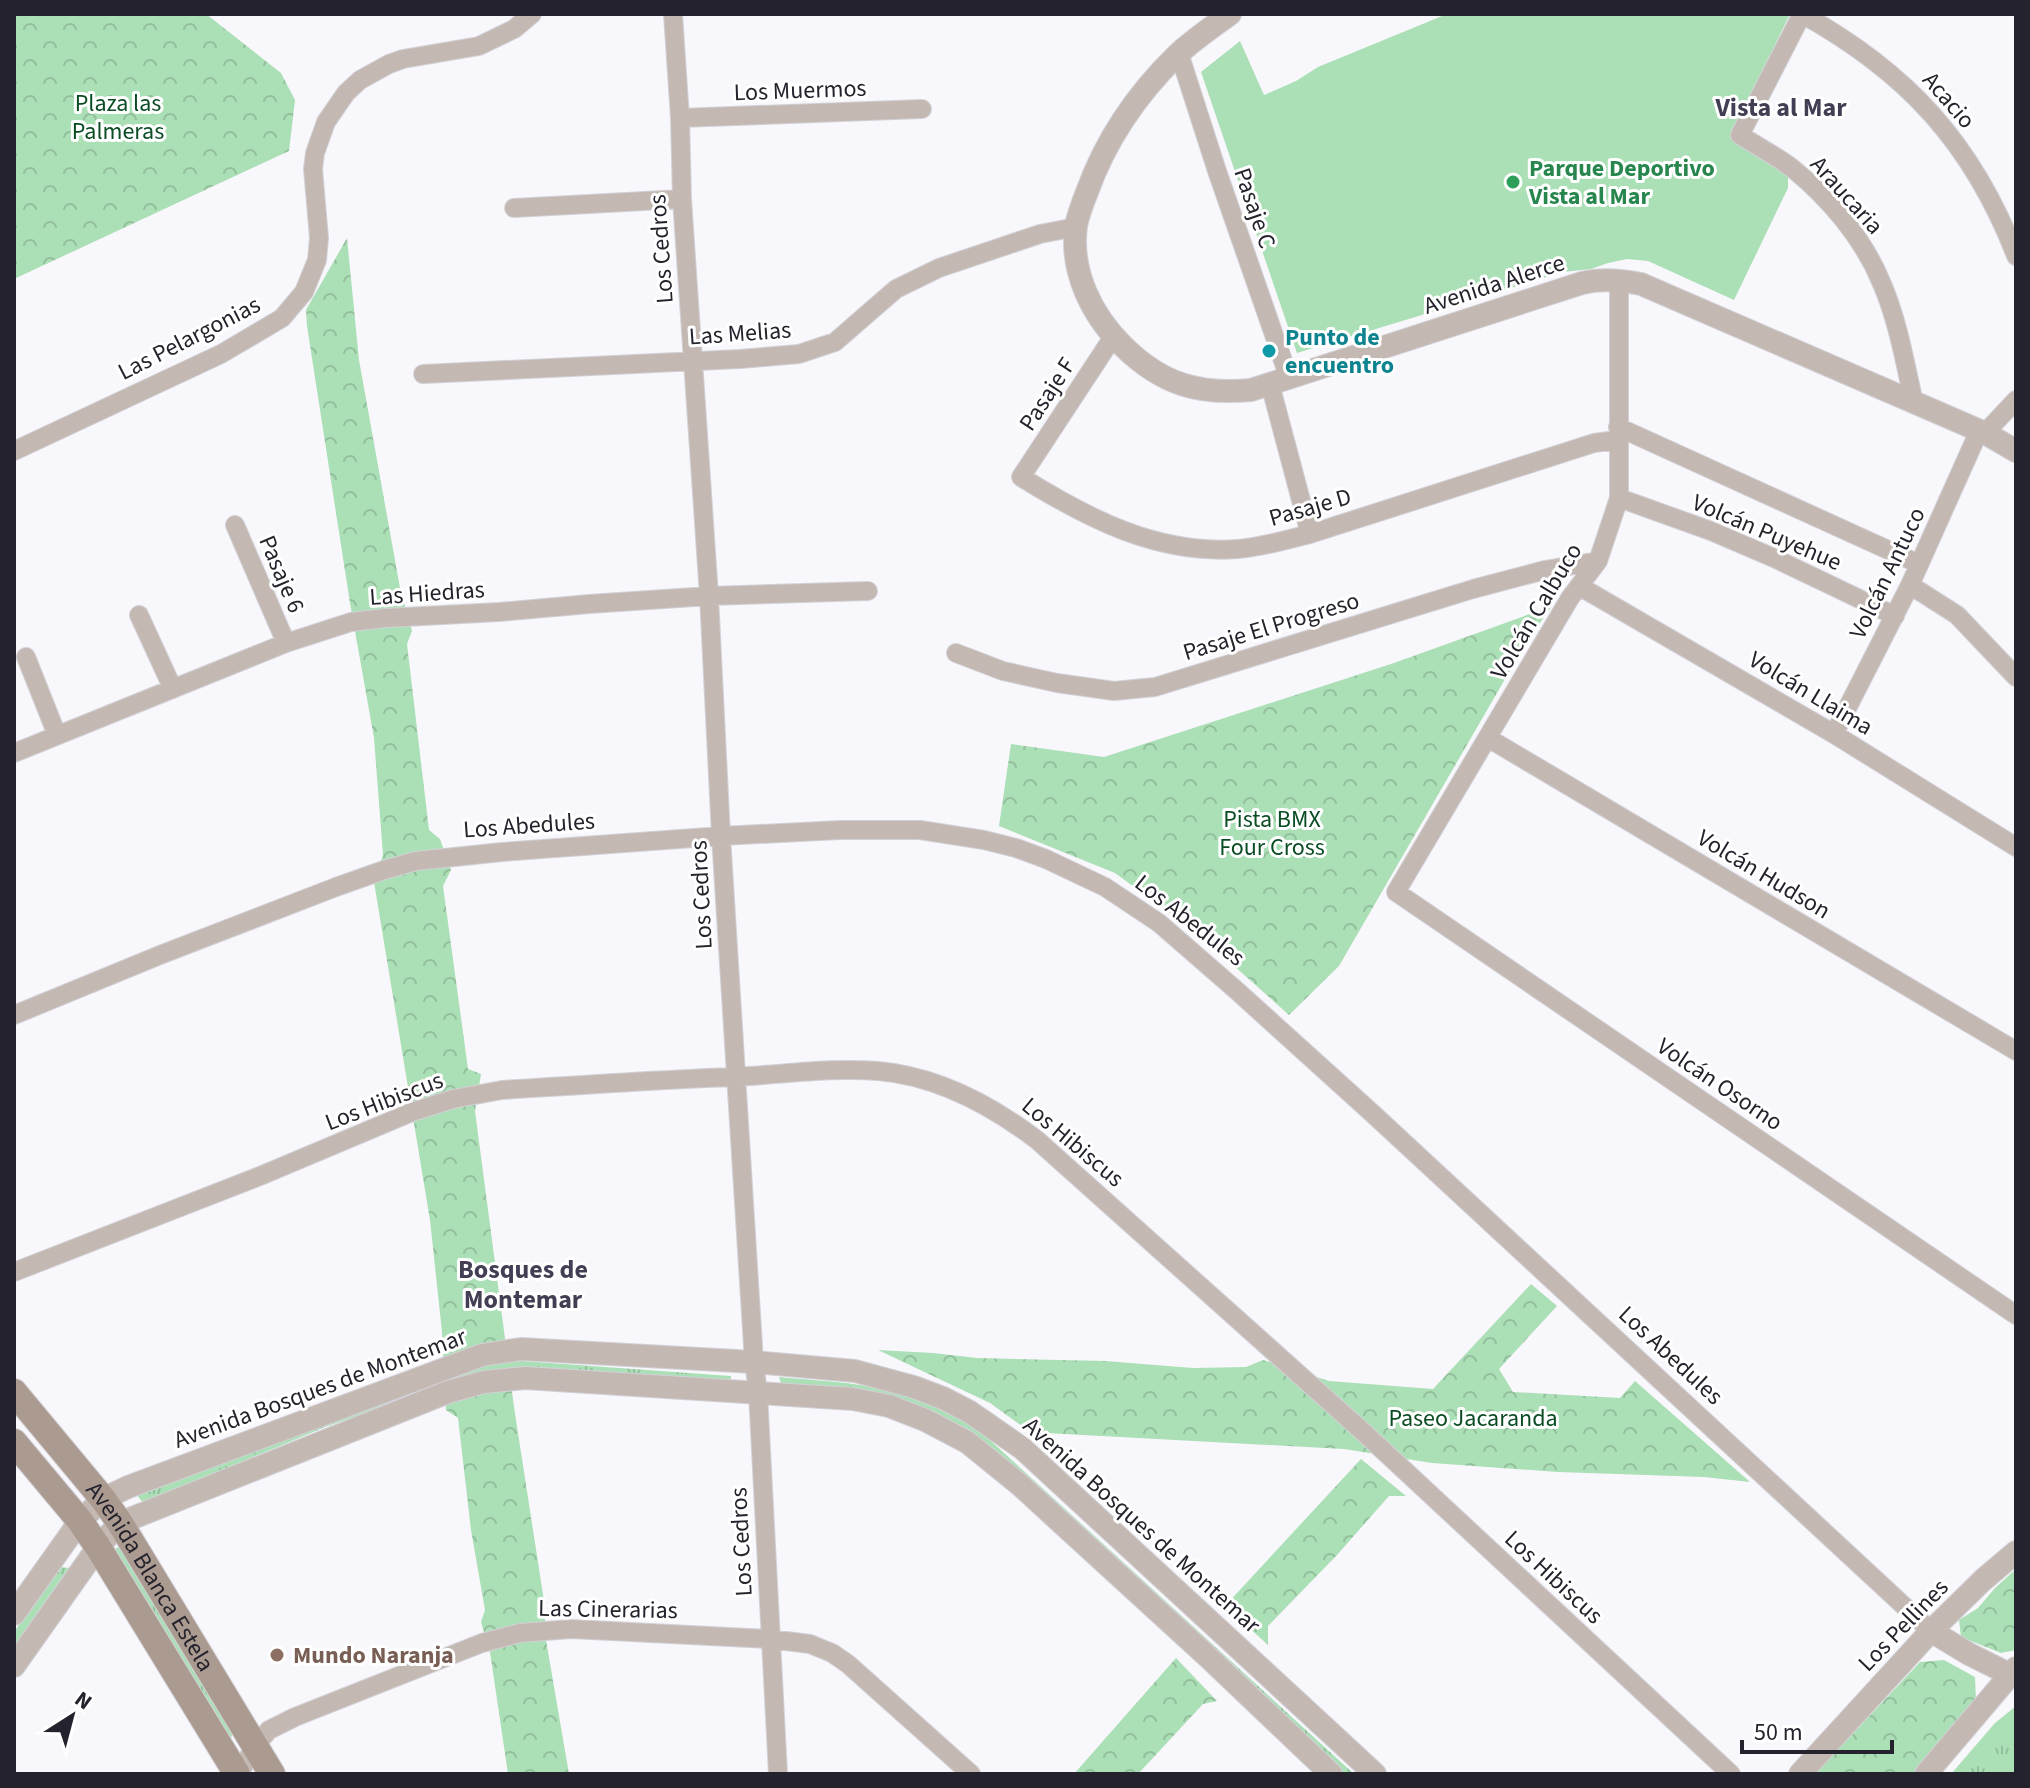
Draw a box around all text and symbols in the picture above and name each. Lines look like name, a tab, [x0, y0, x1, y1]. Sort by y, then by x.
street label: Acacio	[1914, 64, 1983, 137]
street label: Los Muermos	[733, 71, 867, 110]
park label: Plaza las Palmeras	[72, 86, 164, 149]
district label: Vista al Mar	[1714, 89, 1847, 126]
street label: Araucaria	[1802, 148, 1891, 242]
place label: Parque Deportivo Vista al Mar	[1528, 151, 1715, 214]
street label: Pasaje C	[1224, 163, 1285, 253]
marker: Parque Deportivo Vista al Mar	[1504, 173, 1522, 191]
street label: Los Cedros	[640, 193, 683, 305]
street label: Avenida Alerce	[1419, 245, 1569, 324]
street label: Las Pelargonias	[112, 287, 267, 389]
street label: Las Melias	[688, 312, 792, 355]
place label: Punto de encuentro	[1285, 320, 1394, 383]
marker: Punto de encuentro	[1260, 342, 1278, 360]
street label: Pasaje F	[1011, 351, 1084, 438]
street label: Pasaje D	[1265, 479, 1355, 536]
street label: Volcán Puyehue	[1687, 485, 1847, 580]
street label: Volcán Antuco	[1840, 501, 1934, 645]
street label: Pasaje 6	[250, 530, 314, 618]
street label: Volcán Calbuco	[1482, 536, 1591, 686]
street label: Las Hiedras	[368, 572, 486, 615]
street label: Pasaje El Progreso	[1179, 583, 1364, 670]
street label: Volcán Llaima	[1742, 642, 1880, 744]
park label: Pista BMX Four Cross	[1219, 802, 1325, 865]
street label: Los Abedules	[462, 803, 596, 848]
street label: Volcán Hudson	[1690, 821, 1837, 928]
street label: Los Cedros	[681, 840, 722, 950]
street label: Los Abedules	[1127, 866, 1252, 975]
street label: Volcán Osorno	[1650, 1029, 1790, 1140]
street label: Los Hibiscus	[320, 1063, 448, 1140]
street label: Los Hibiscus	[1014, 1089, 1131, 1196]
district label: Bosques de Montemar	[458, 1251, 588, 1318]
street label: Los Abedules	[1611, 1298, 1731, 1413]
street label: Avenida Bosques de Montemar	[169, 1319, 472, 1458]
park label: Paseo Jacaranda	[1388, 1401, 1558, 1436]
street label: Avenida Bosques de Montemar	[1015, 1409, 1269, 1642]
street label: Avenida Blanca Estela	[77, 1474, 223, 1678]
street label: Los Cedros	[721, 1487, 762, 1597]
street label: Los Hibiscus	[1496, 1522, 1611, 1632]
street label: Los Pellines	[1850, 1571, 1957, 1680]
street label: Las Cinerarias	[538, 1591, 678, 1628]
place label: Mundo Naranja	[293, 1638, 454, 1673]
marker: Mundo Naranja	[268, 1646, 286, 1664]
north arrow	[32, 1676, 112, 1756]
text: N	[68, 1683, 98, 1718]
scale bar	[1742, 1704, 1892, 1754]
text: 50 m	[1754, 1715, 1803, 1750]

